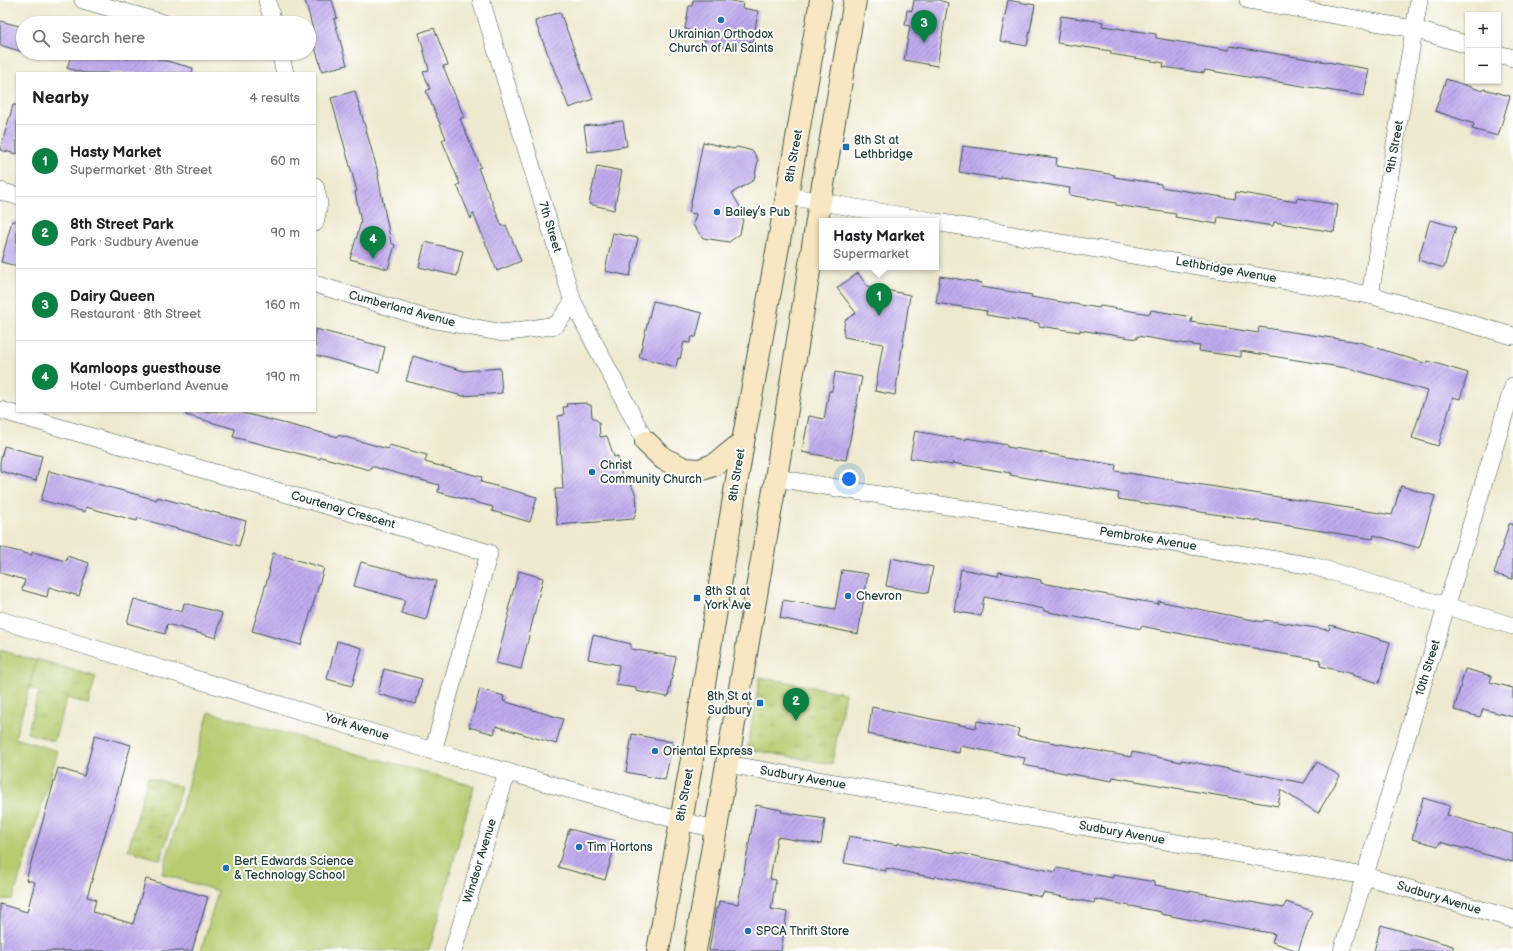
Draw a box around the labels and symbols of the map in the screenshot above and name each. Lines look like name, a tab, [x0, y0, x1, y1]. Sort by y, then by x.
pin: 3	[911, 10, 937, 43]
marker: Ukrainian Orthodox Church of All Saints	[716, 15, 726, 25]
place label: Ukrainian Orthodox Church of All Saints	[669, 27, 774, 56]
street label: 9th Street	[1383, 119, 1407, 175]
street label: 8th Street	[782, 128, 806, 184]
place label: 8th St at Lethbridge	[854, 133, 913, 162]
marker: 8th St at Lethbridge	[841, 142, 851, 152]
street label: 7th Street	[535, 200, 565, 254]
place label: Bailey’s Pub	[725, 205, 790, 220]
marker: Bailey’s Pub	[712, 207, 722, 217]
pin: 4	[360, 226, 386, 259]
street label: Lethbridge Avenue	[1174, 254, 1278, 286]
pin: 1	[866, 283, 892, 316]
street label: Cumberland Avenue	[347, 288, 457, 330]
street label: 8th Street	[725, 447, 749, 502]
place label: Christ Community Church	[600, 458, 702, 487]
marker: Christ Community Church	[587, 467, 597, 477]
your location	[839, 469, 859, 489]
street label: Courtenay Crescent	[289, 488, 397, 532]
street label: Pembroke Avenue	[1098, 524, 1198, 554]
place label: 8th St at York Ave	[704, 584, 751, 613]
place label: Chevron	[856, 589, 902, 604]
marker: Chevron	[843, 591, 853, 601]
marker: 8th St at York Ave	[692, 593, 702, 603]
street label: 10th Street	[1412, 638, 1444, 698]
pin: 2	[783, 688, 809, 721]
place label: 8th St at Sudbury	[707, 689, 753, 718]
marker: 8th St at Sudbury	[755, 698, 765, 708]
street label: York Avenue	[322, 710, 391, 744]
place label: Oriental Express	[663, 744, 753, 759]
marker: Oriental Express	[650, 746, 660, 756]
street label: Sudbury Avenue	[759, 763, 847, 793]
street label: 8th Street	[673, 767, 697, 823]
street label: Windsor Avenue	[460, 817, 500, 905]
street label: Sudbury Avenue	[1078, 818, 1166, 848]
place label: Tim Hortons	[587, 840, 653, 855]
marker: Tim Hortons	[574, 842, 584, 852]
place label: Bert Edwards Science & Technology School	[234, 854, 354, 883]
marker: Bert Edwards Science & Technology School	[221, 863, 231, 873]
street label: Sudbury Avenue	[1395, 878, 1483, 918]
place label: SPCA Thrift Store	[756, 924, 849, 939]
marker: SPCA Thrift Store	[743, 926, 753, 936]

